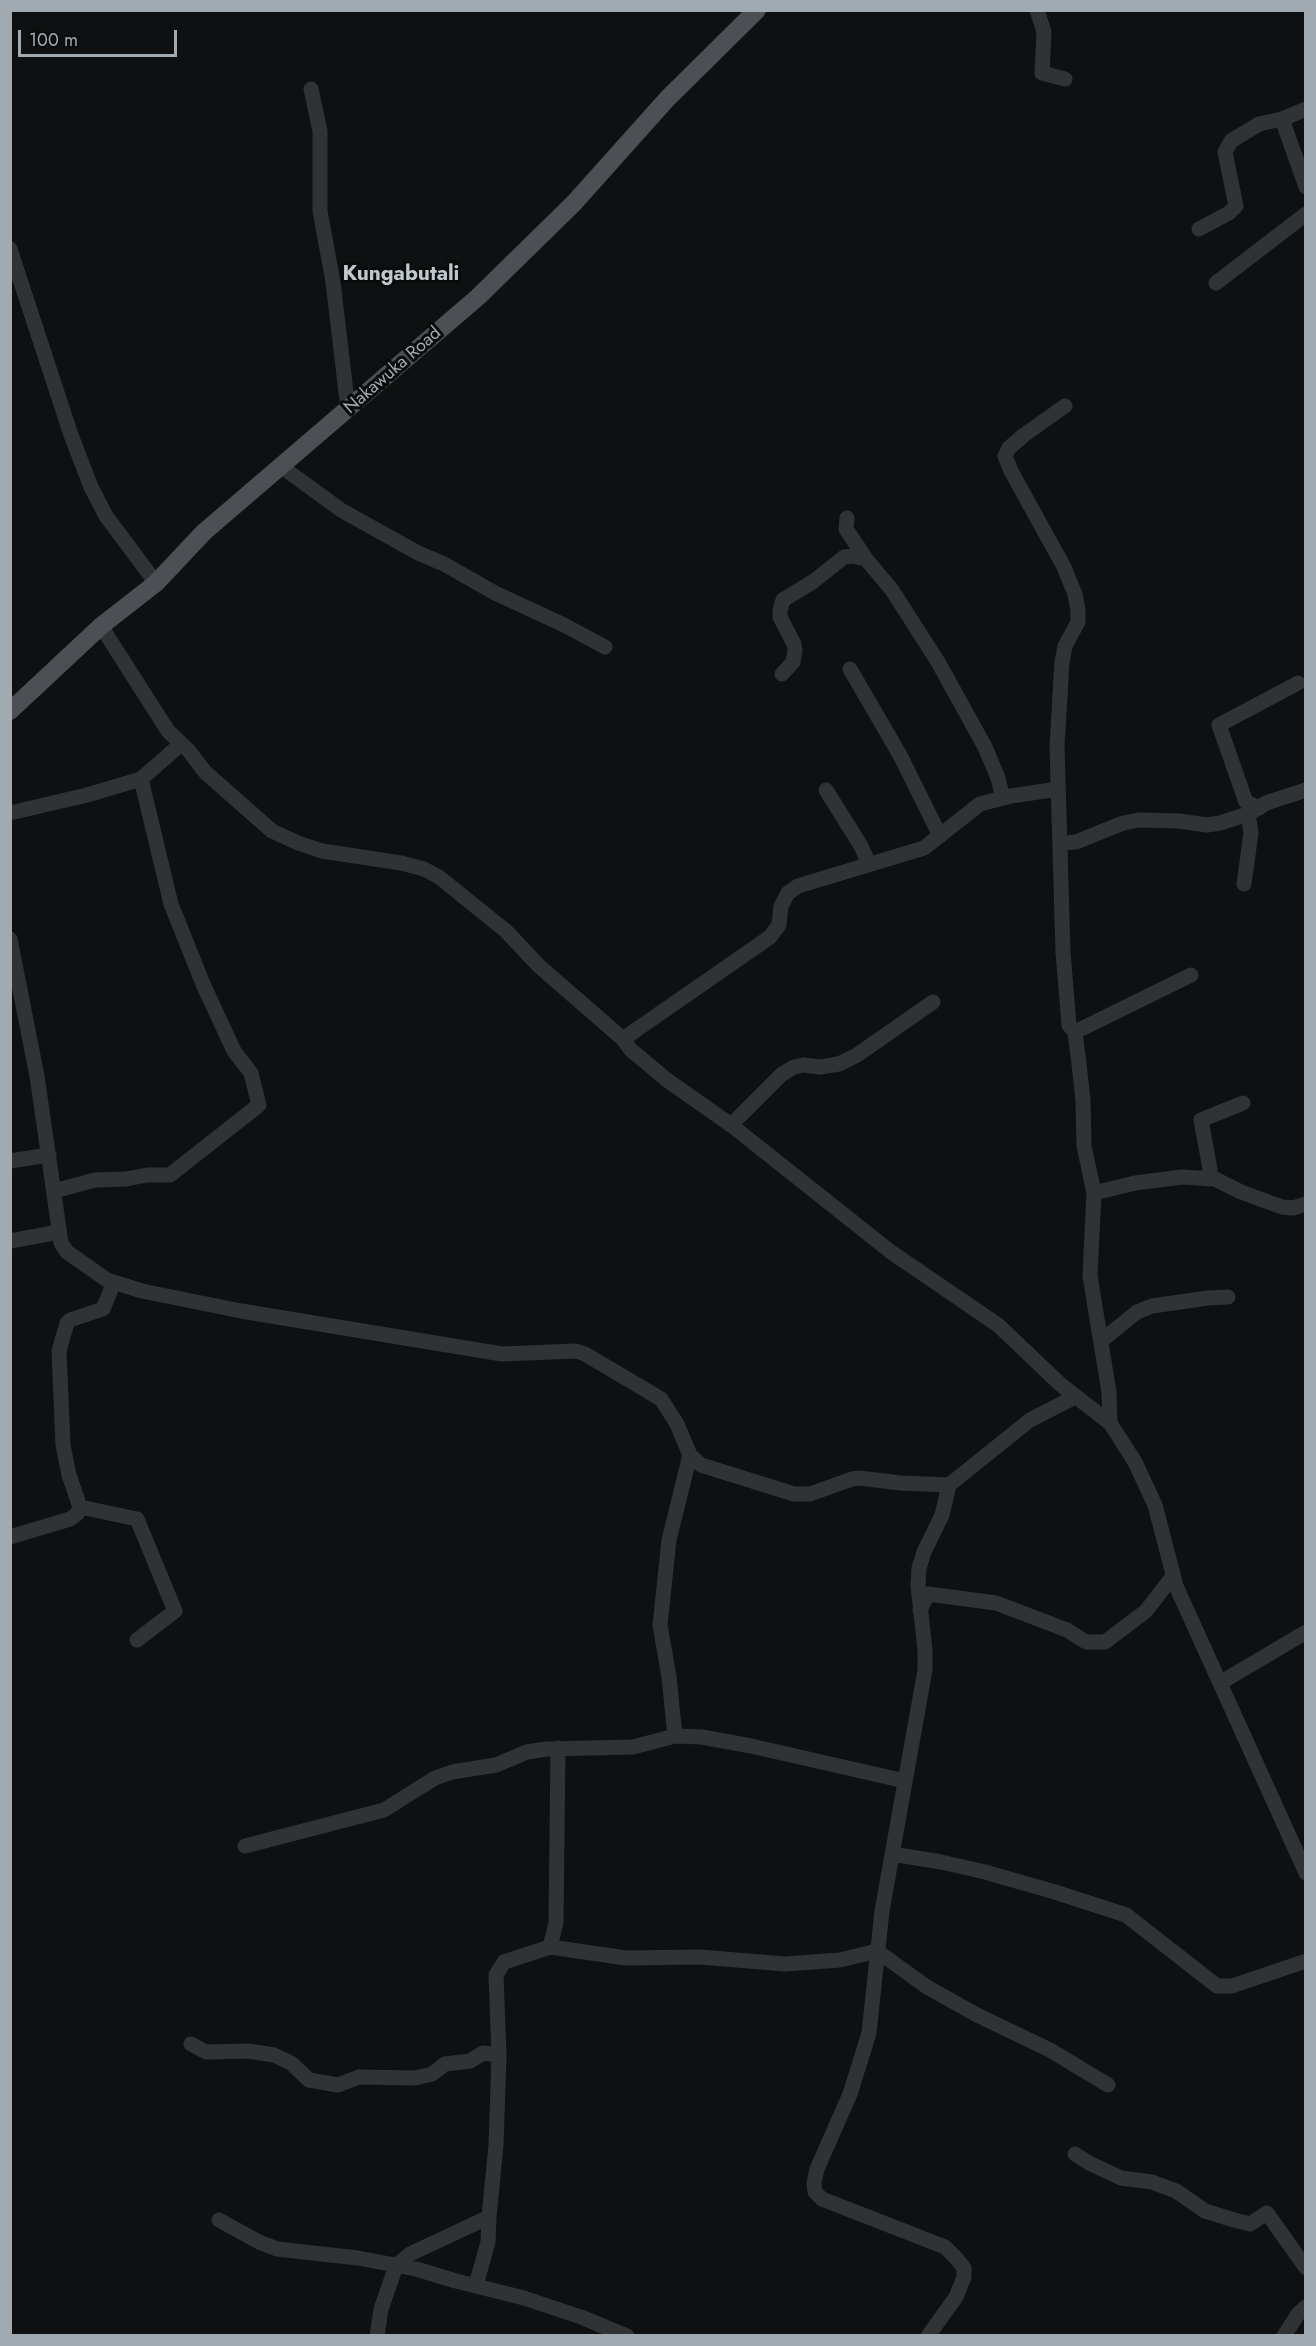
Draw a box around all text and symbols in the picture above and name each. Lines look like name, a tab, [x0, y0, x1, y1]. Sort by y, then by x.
scale bar	[21, 18, 180, 56]
text: 100 m	[29, 27, 78, 53]
district label: Kungabutali	[343, 262, 459, 288]
street label: Nakawuka Road	[340, 323, 446, 419]

